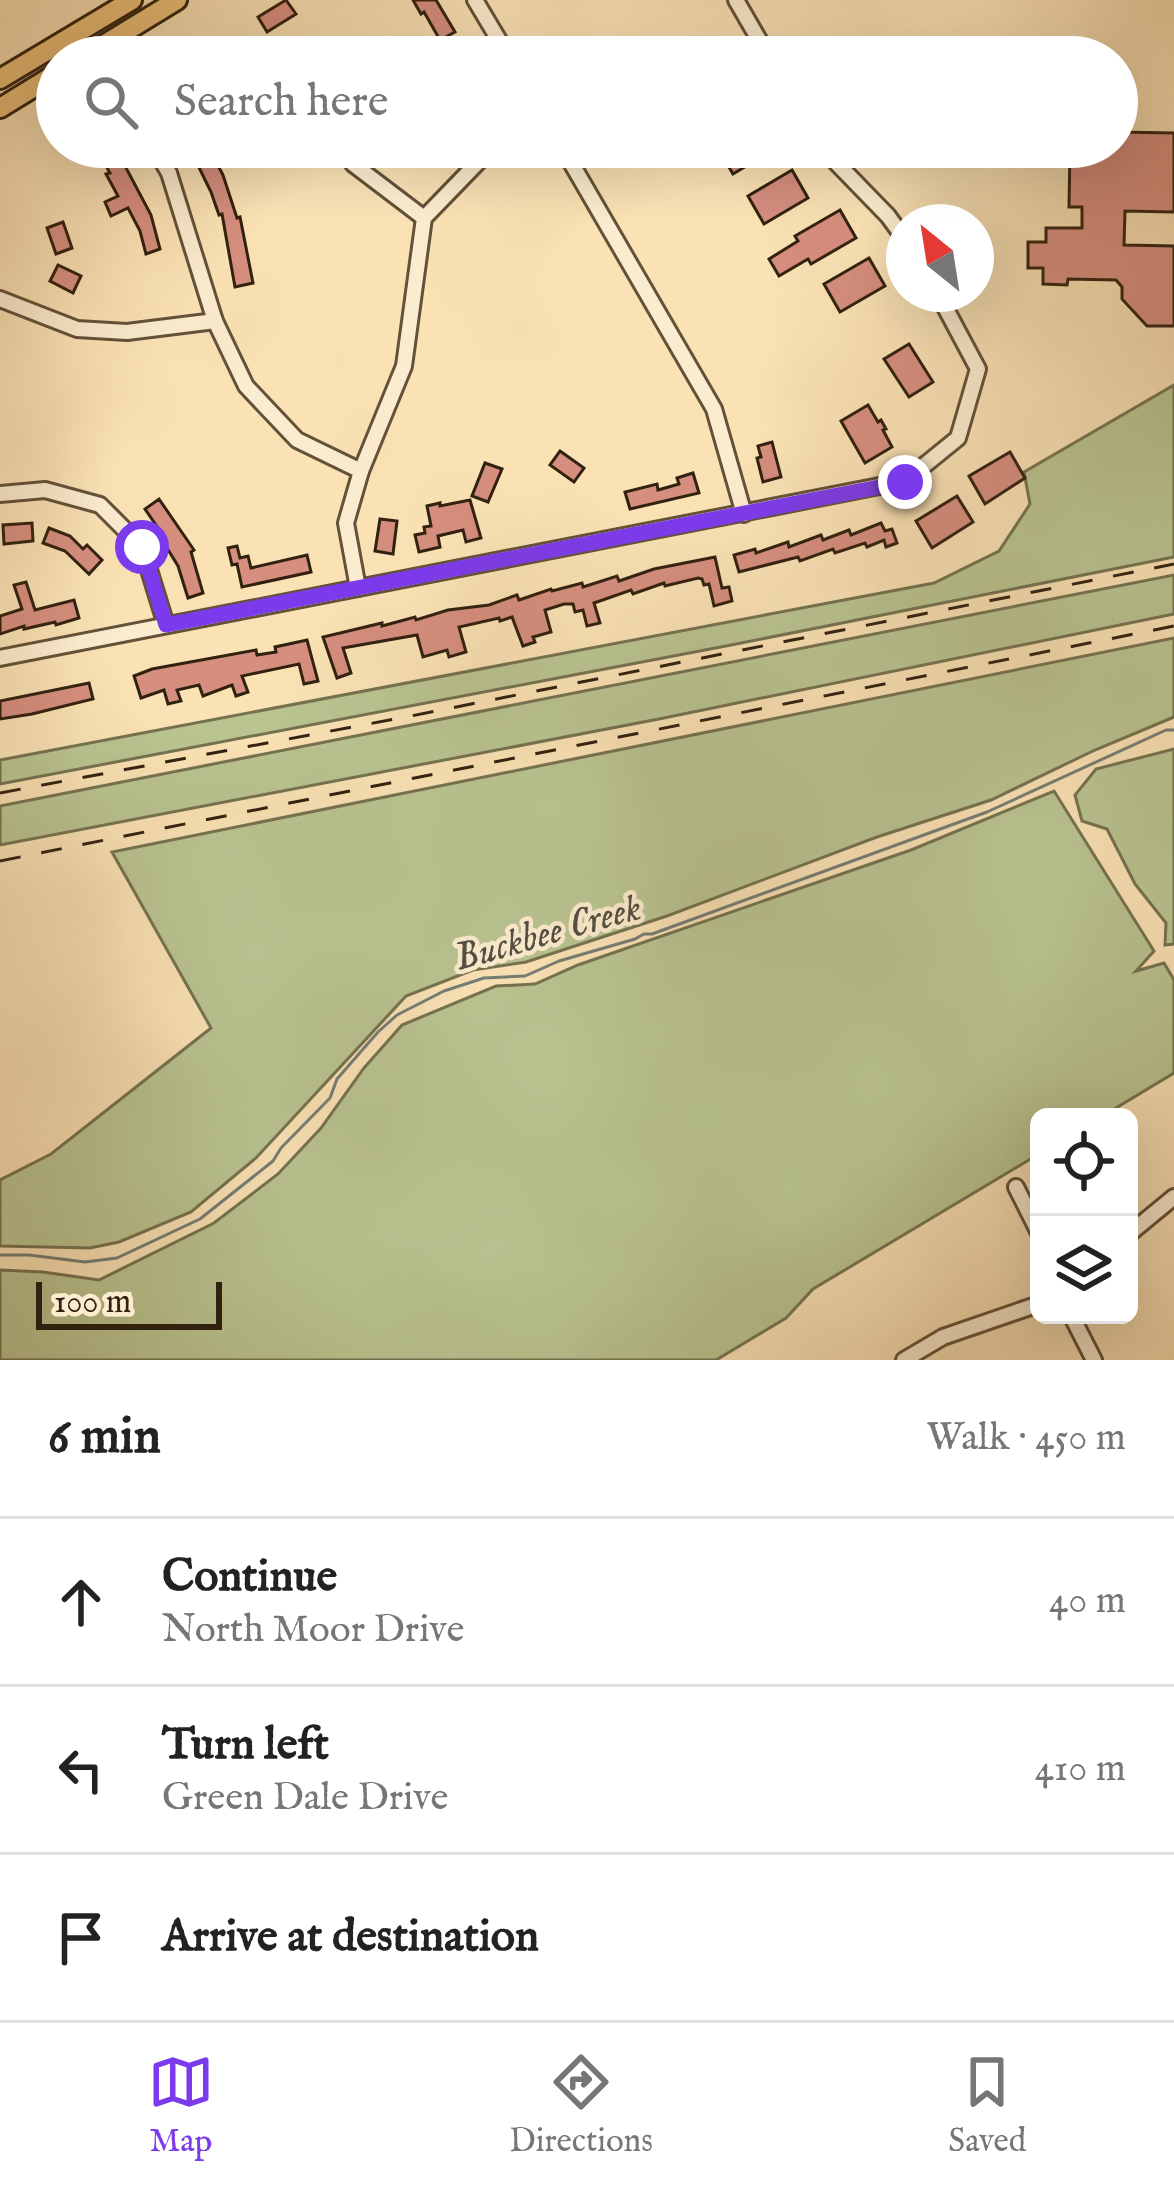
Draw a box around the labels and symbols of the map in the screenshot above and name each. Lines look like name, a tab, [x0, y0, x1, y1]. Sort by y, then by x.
north arrow	[886, 204, 994, 312]
route end	[878, 455, 932, 509]
route start	[115, 520, 169, 574]
water label: Buckbee Creek	[449, 884, 648, 984]
scale bar	[36, 1276, 222, 1329]

